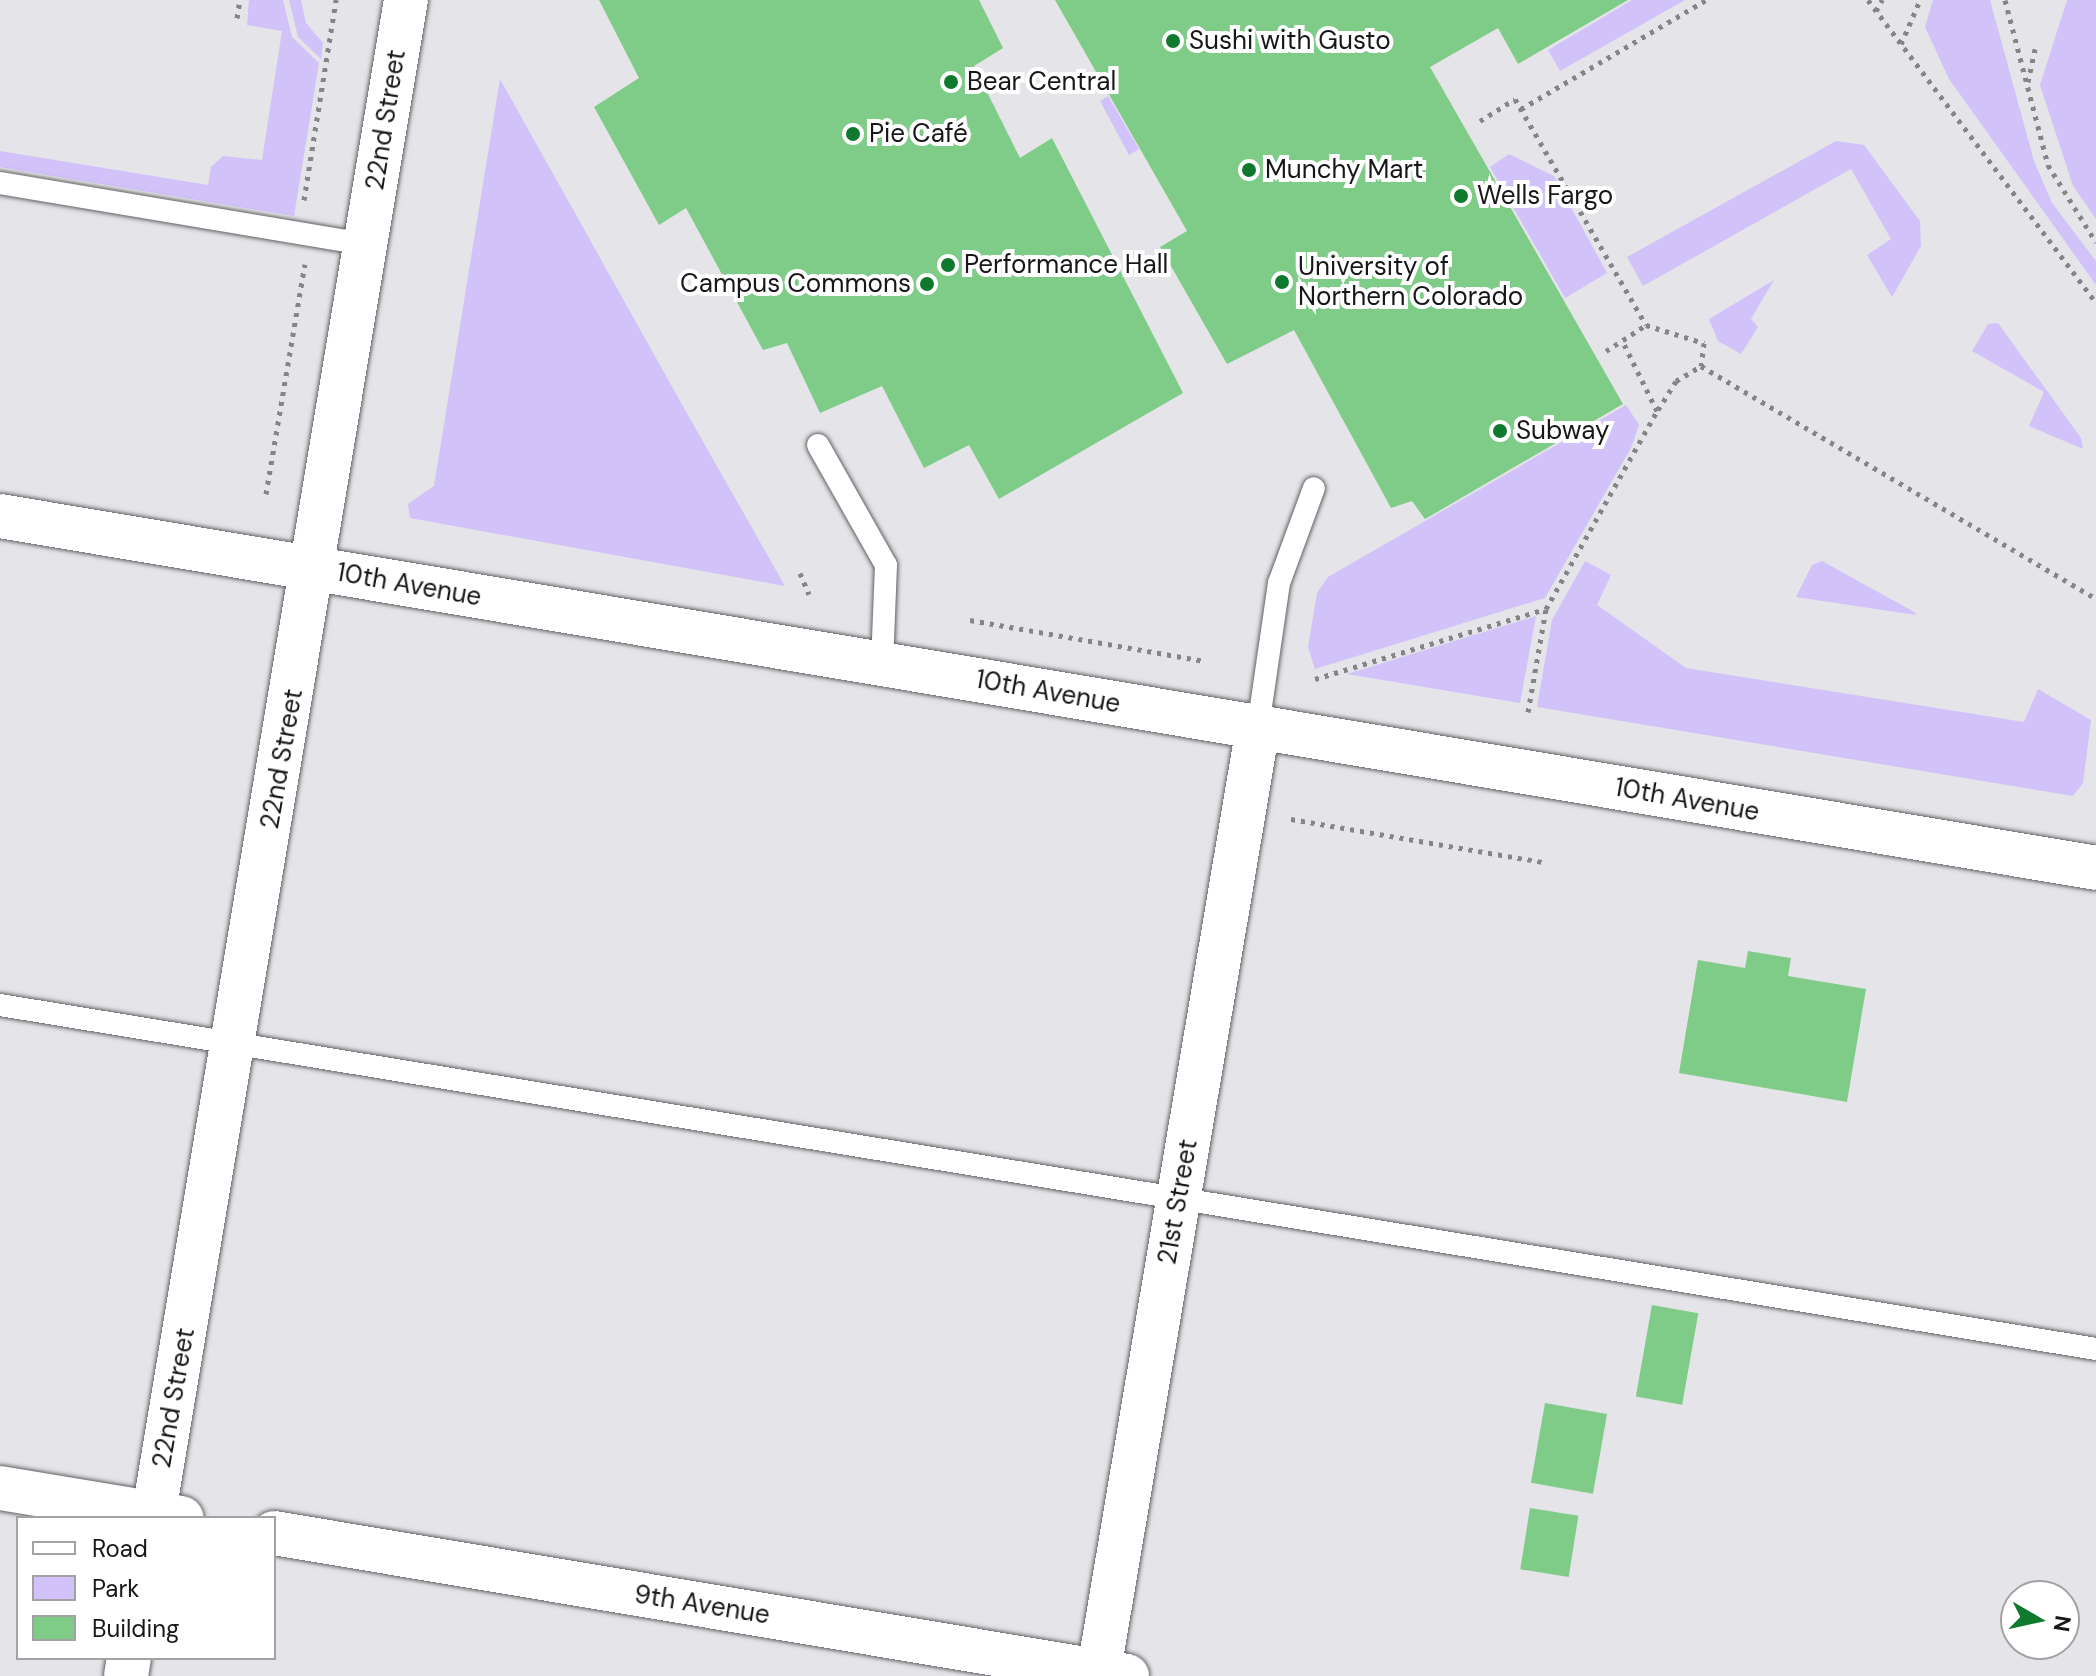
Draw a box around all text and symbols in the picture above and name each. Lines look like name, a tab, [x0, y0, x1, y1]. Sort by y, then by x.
place label: Sushi with Gusto	[1189, 25, 1391, 57]
marker: Sushi with Gusto	[1164, 32, 1182, 50]
street label: 22nd Street	[360, 48, 412, 192]
place label: Bear Central	[967, 66, 1116, 98]
marker: Bear Central	[942, 73, 960, 91]
place label: Pie Café	[869, 118, 968, 150]
marker: Pie Café	[844, 125, 862, 143]
place label: Munchy Mart	[1265, 154, 1423, 186]
marker: Munchy Mart	[1240, 161, 1258, 179]
place label: Wells Fargo	[1477, 180, 1613, 212]
marker: Wells Fargo	[1452, 187, 1470, 205]
place label: Performance Hall	[964, 249, 1168, 281]
place label: University of Northern Colorado	[1298, 251, 1523, 312]
marker: Performance Hall	[939, 256, 957, 274]
place label: Campus Commons	[680, 268, 911, 300]
marker: University of Northern Colorado	[1273, 273, 1291, 291]
marker: Campus Commons	[918, 275, 936, 293]
place label: Subway	[1516, 415, 1609, 447]
marker: Subway	[1491, 422, 1509, 440]
street label: 10th Avenue	[334, 557, 484, 613]
street label: 10th Avenue	[973, 664, 1123, 720]
street label: 22nd Street	[254, 686, 310, 832]
street label: 10th Avenue	[1612, 772, 1762, 828]
street label: 21st Street	[1152, 1137, 1204, 1267]
street label: 22nd Street	[146, 1325, 202, 1471]
legend	[16, 1516, 276, 1660]
text: Road	[92, 1533, 148, 1564]
text: Park	[92, 1573, 139, 1604]
street label: 9th Avenue	[632, 1579, 772, 1631]
north arrow	[2000, 1580, 2080, 1660]
text: Building	[92, 1613, 179, 1644]
text: N	[2047, 1613, 2078, 1634]

